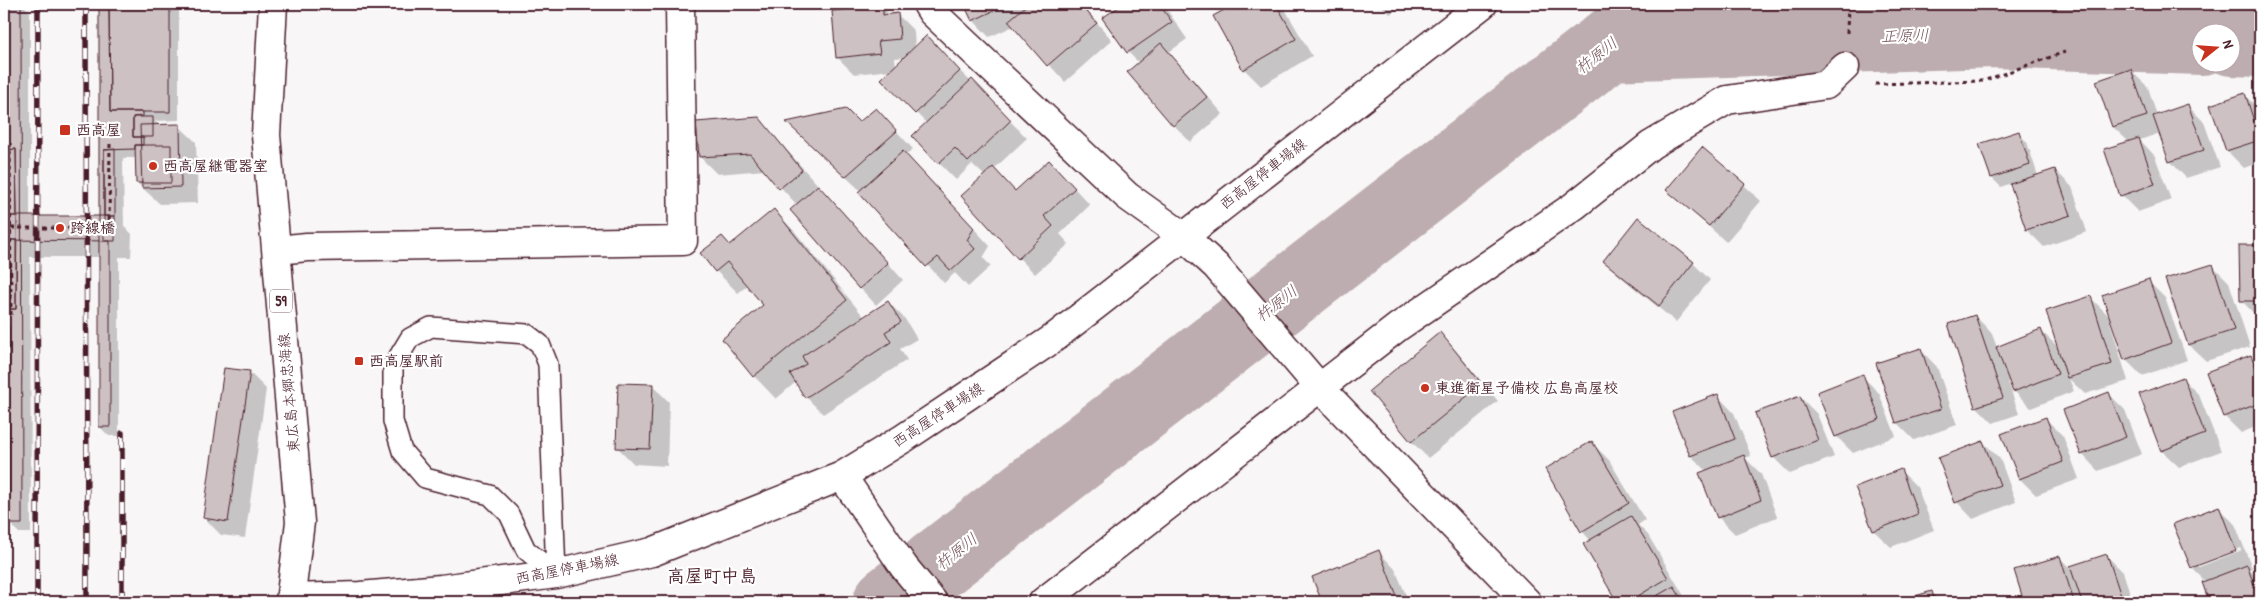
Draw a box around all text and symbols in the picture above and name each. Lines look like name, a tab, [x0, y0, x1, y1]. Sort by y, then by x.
north arrow	[2192, 22, 2242, 72]
water label: 正原川	[1881, 23, 1929, 47]
water label: 杵原川	[1570, 32, 1622, 78]
text: N	[2219, 38, 2239, 51]
place label: 西高屋	[76, 119, 121, 140]
marker: 西高屋	[58, 123, 72, 137]
street label: 西高屋停車場線	[1215, 133, 1311, 214]
place label: 西高屋継電器室	[163, 155, 268, 176]
marker: 西高屋継電器室	[147, 160, 159, 172]
place label: 跨線橋	[70, 217, 115, 238]
marker: 跨線橋	[54, 222, 66, 234]
water label: 杵原川	[1250, 280, 1302, 326]
road number: 59	[270, 290, 292, 312]
street label: 東広島本郷忠海線	[273, 332, 304, 454]
place label: 西高屋駅前	[369, 350, 444, 371]
marker: 西高屋駅前	[353, 355, 365, 367]
street label: 西高屋停車場線	[888, 377, 987, 452]
place label: 東進衛星予備校 広島高屋校	[1435, 377, 1618, 398]
marker: 東進衛星予備校 広島高屋校	[1419, 382, 1431, 394]
water label: 杵原川	[930, 528, 982, 574]
street label: 西高屋停車場線	[513, 548, 620, 589]
district label: 高屋町中島	[667, 563, 757, 588]

